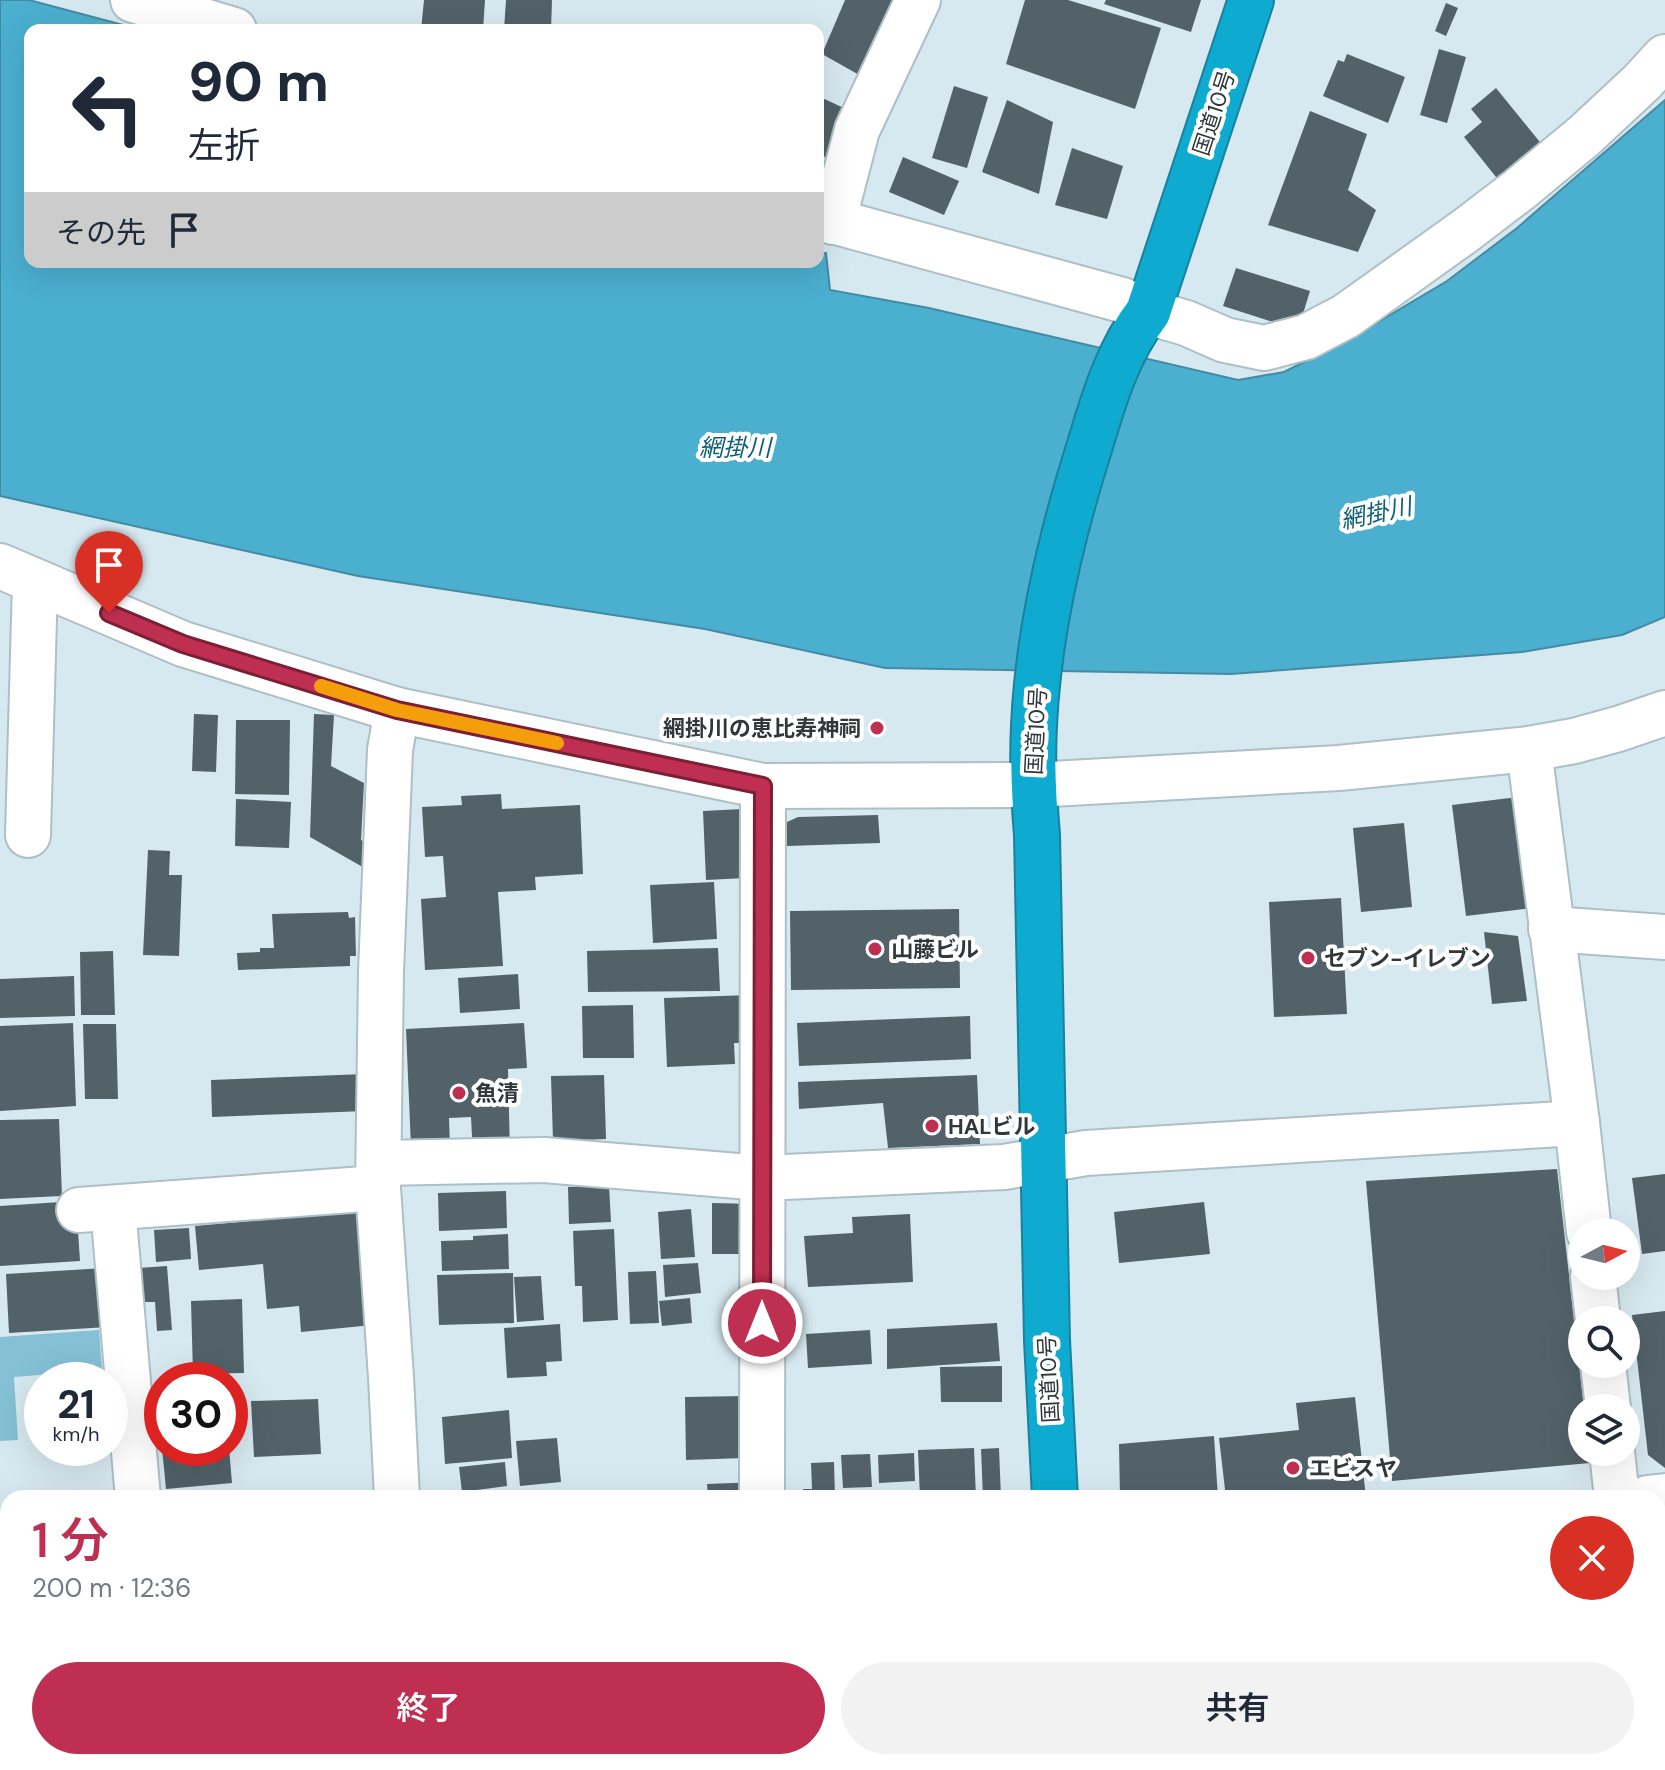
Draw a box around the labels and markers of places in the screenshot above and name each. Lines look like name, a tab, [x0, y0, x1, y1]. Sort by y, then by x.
pin	[75, 531, 143, 613]
place label: 網掛川の恵比寿神祠	[663, 714, 861, 743]
marker: 網掛川の恵比寿神祠	[868, 719, 886, 737]
place label: 山藤ビル	[891, 935, 979, 964]
marker: 山藤ビル	[866, 940, 884, 958]
place label: セブン-イレブン	[1324, 944, 1491, 973]
marker: セブン-イレブン	[1299, 949, 1317, 967]
place label: 魚清	[475, 1079, 519, 1108]
marker: 魚清	[450, 1084, 468, 1102]
place label: HALビル	[948, 1112, 1036, 1141]
marker: HALビル	[923, 1117, 941, 1135]
place label: エビスヤ	[1309, 1454, 1397, 1483]
marker: エビスヤ	[1284, 1459, 1302, 1477]

